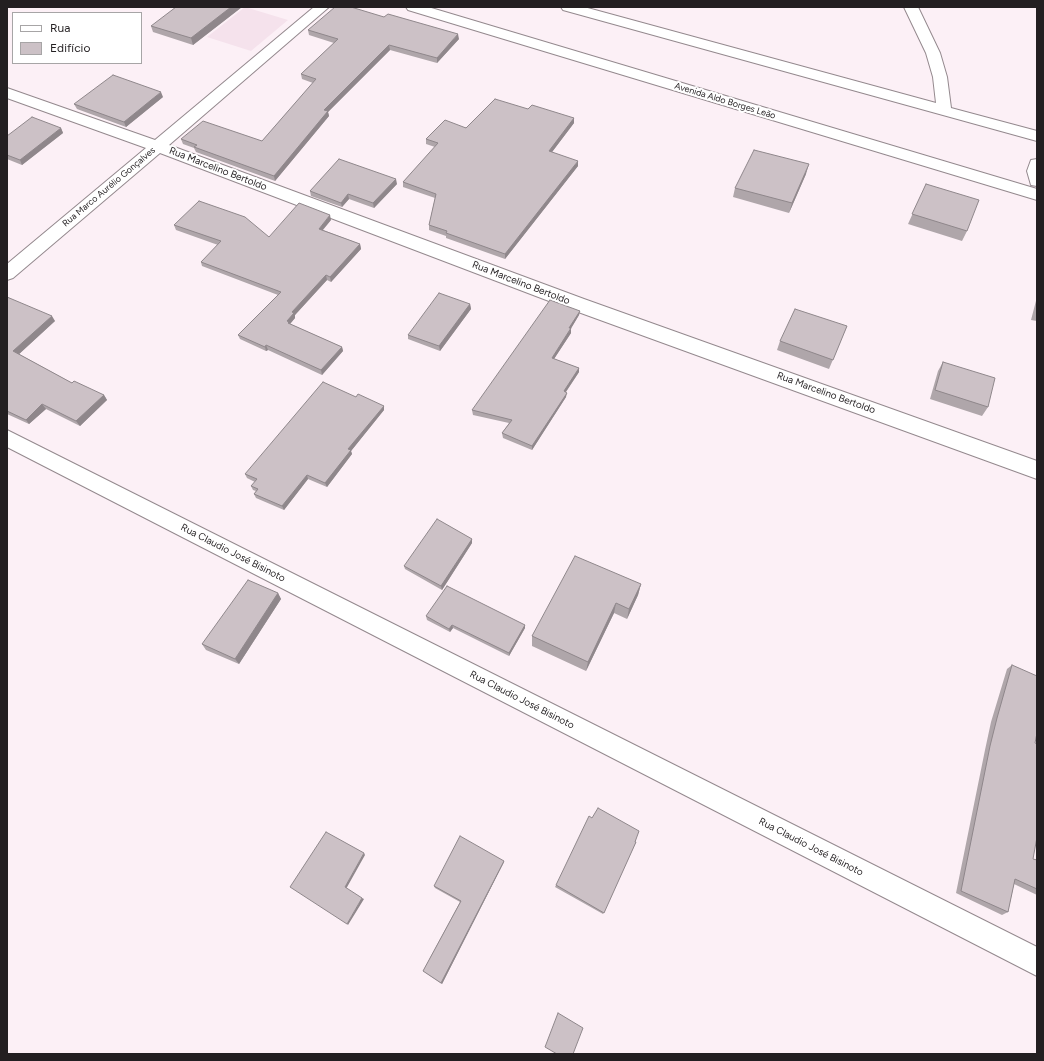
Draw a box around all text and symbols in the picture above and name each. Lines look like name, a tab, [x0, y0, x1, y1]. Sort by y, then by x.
legend	[12, 12, 142, 64]
text: Rua	[50, 21, 70, 35]
text: Edifício	[50, 41, 90, 55]
street label: Avenida Aldo Borges Leão	[673, 80, 777, 122]
street label: Rua Marco Aurélio Gonçalves	[60, 145, 158, 229]
street label: Rua Marcelino Bertoldo	[167, 145, 269, 193]
street label: Rua Marcelino Bertoldo	[470, 259, 572, 307]
street label: Rua Marcelino Bertoldo	[775, 370, 877, 416]
street label: Rua Claudio José Bisinoto	[179, 521, 287, 585]
street label: Rua Claudio José Bisinoto	[468, 668, 576, 732]
street label: Rua Claudio José Bisinoto	[757, 815, 865, 879]

